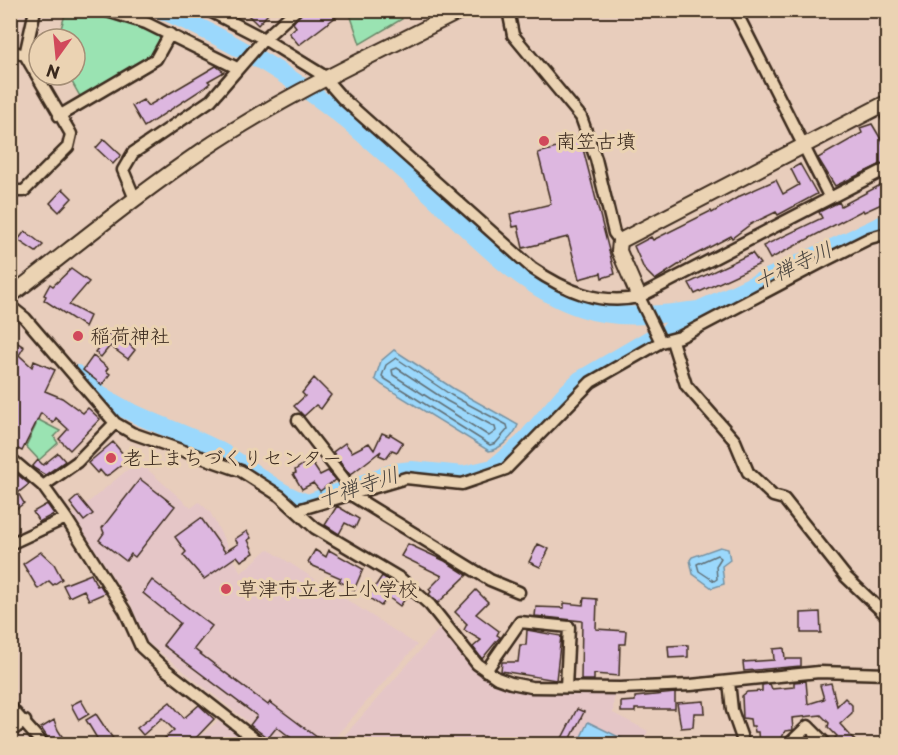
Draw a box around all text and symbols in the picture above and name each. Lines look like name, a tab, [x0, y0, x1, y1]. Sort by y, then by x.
north arrow	[27, 27, 87, 87]
text: N	[44, 59, 62, 86]
place label: 南笠古墳	[556, 125, 636, 155]
marker: 南笠古墳	[537, 134, 551, 148]
water label: 十禅寺川	[747, 232, 837, 296]
place label: 稲荷神社	[90, 320, 170, 350]
marker: 稲荷神社	[71, 329, 85, 343]
place label: 老上まちづくりセンター	[123, 442, 342, 472]
marker: 老上まちづくりセンター	[104, 451, 118, 465]
water label: 十禅寺川	[312, 457, 402, 513]
place label: 草津市立老上小学校	[238, 573, 418, 603]
marker: 草津市立老上小学校	[219, 582, 233, 596]

